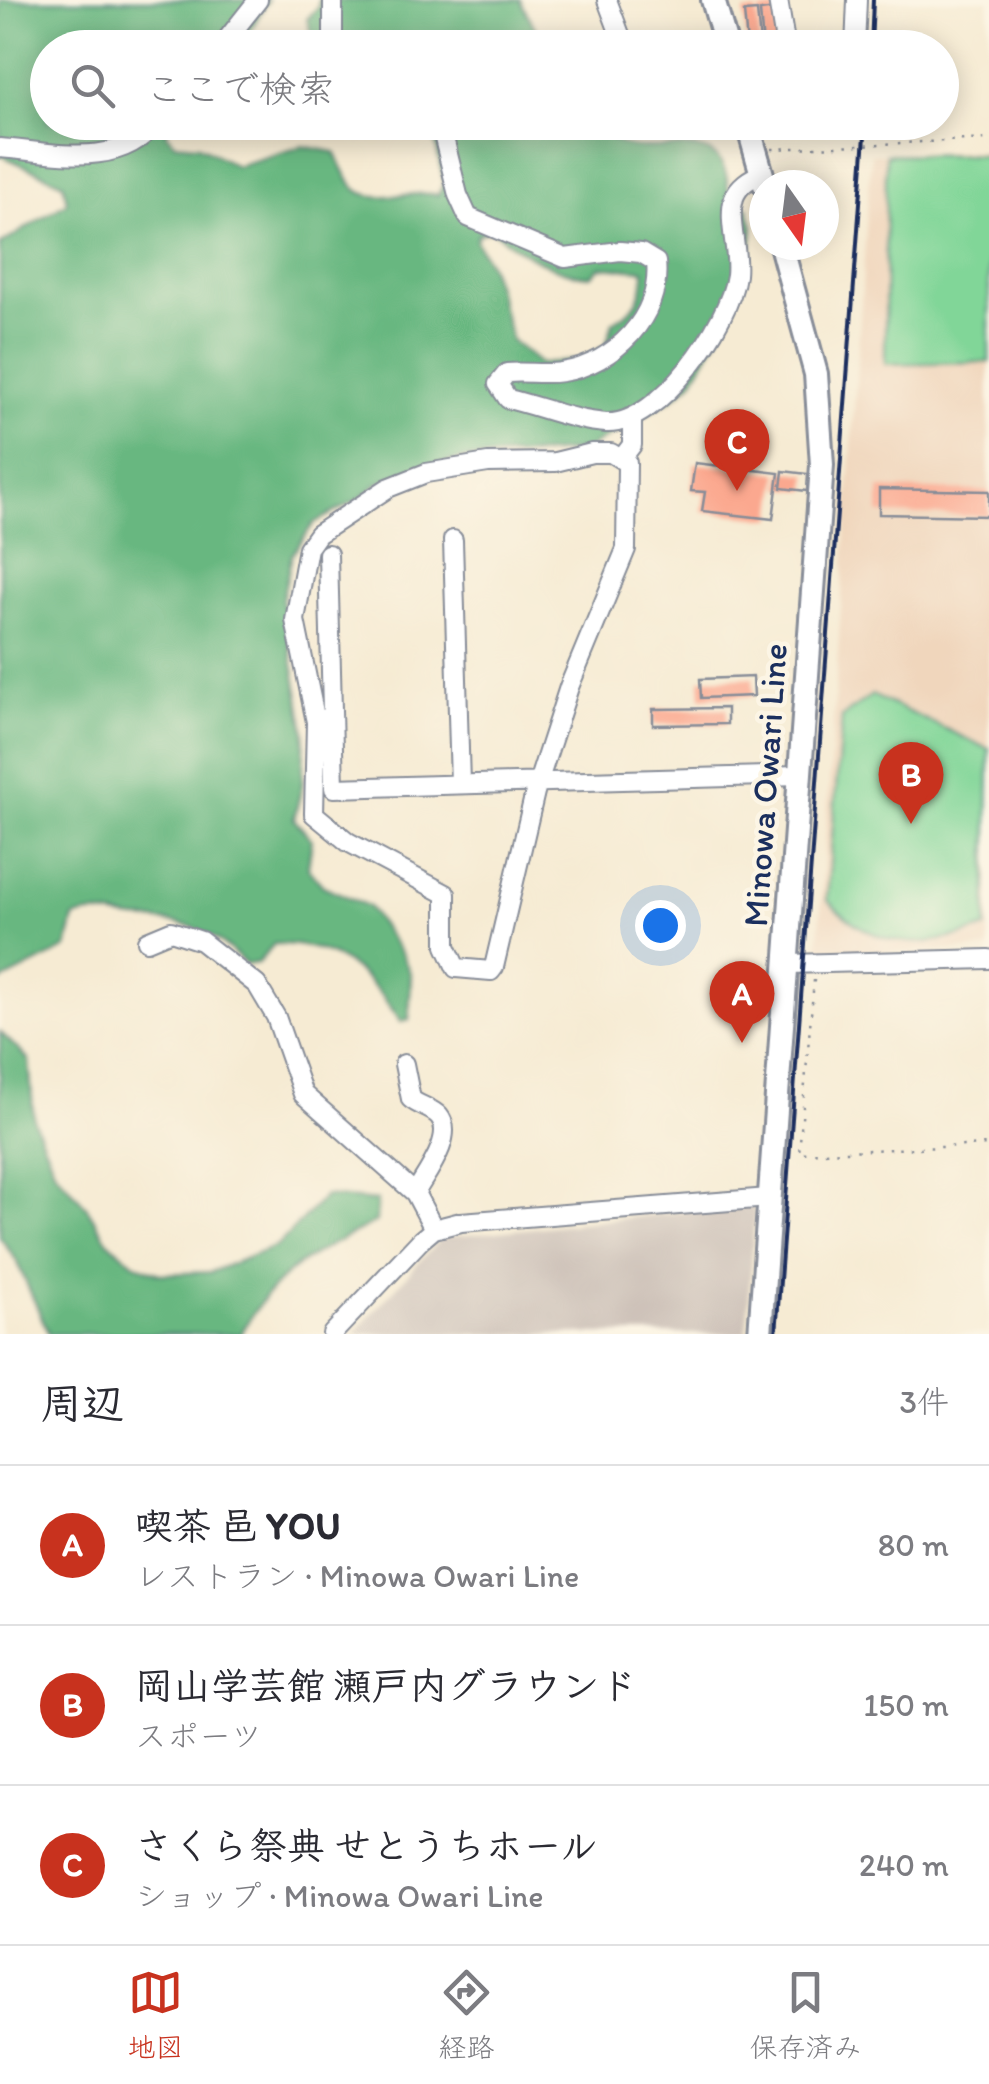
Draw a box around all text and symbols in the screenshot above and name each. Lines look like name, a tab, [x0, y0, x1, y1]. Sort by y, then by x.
search box	[30, 30, 959, 140]
icon: search	[65, 58, 120, 113]
text: ここで検索	[145, 66, 335, 112]
north arrow	[749, 170, 839, 260]
pin: C	[704, 408, 770, 491]
street label: Minowa Owari Line	[734, 642, 796, 928]
pin: B	[878, 742, 944, 824]
your location	[635, 900, 686, 951]
pin: A	[710, 960, 774, 1043]
text: 周辺	[40, 1378, 124, 1429]
text: 3件	[900, 1383, 949, 1421]
text: 喫茶 邑 YOU	[135, 1503, 340, 1549]
text: A	[62, 1526, 83, 1564]
text: 80 m	[878, 1526, 949, 1564]
text: レストラン · Minowa Owari Line	[135, 1557, 579, 1595]
text: 岡山学芸館 瀬戸内グラウンド	[135, 1663, 638, 1709]
text: B	[62, 1686, 83, 1724]
text: 150 m	[864, 1686, 949, 1724]
text: スポーツ	[135, 1717, 262, 1755]
text: さくら祭典 せとうちホール	[135, 1823, 598, 1869]
text: C	[62, 1846, 83, 1884]
text: 240 m	[859, 1846, 949, 1884]
text: ショップ · Minowa Owari Line	[135, 1877, 543, 1915]
tab: 地図	[127, 1965, 184, 2065]
tab: 経路	[438, 1965, 495, 2065]
tab: 保存済み	[749, 1965, 862, 2065]

